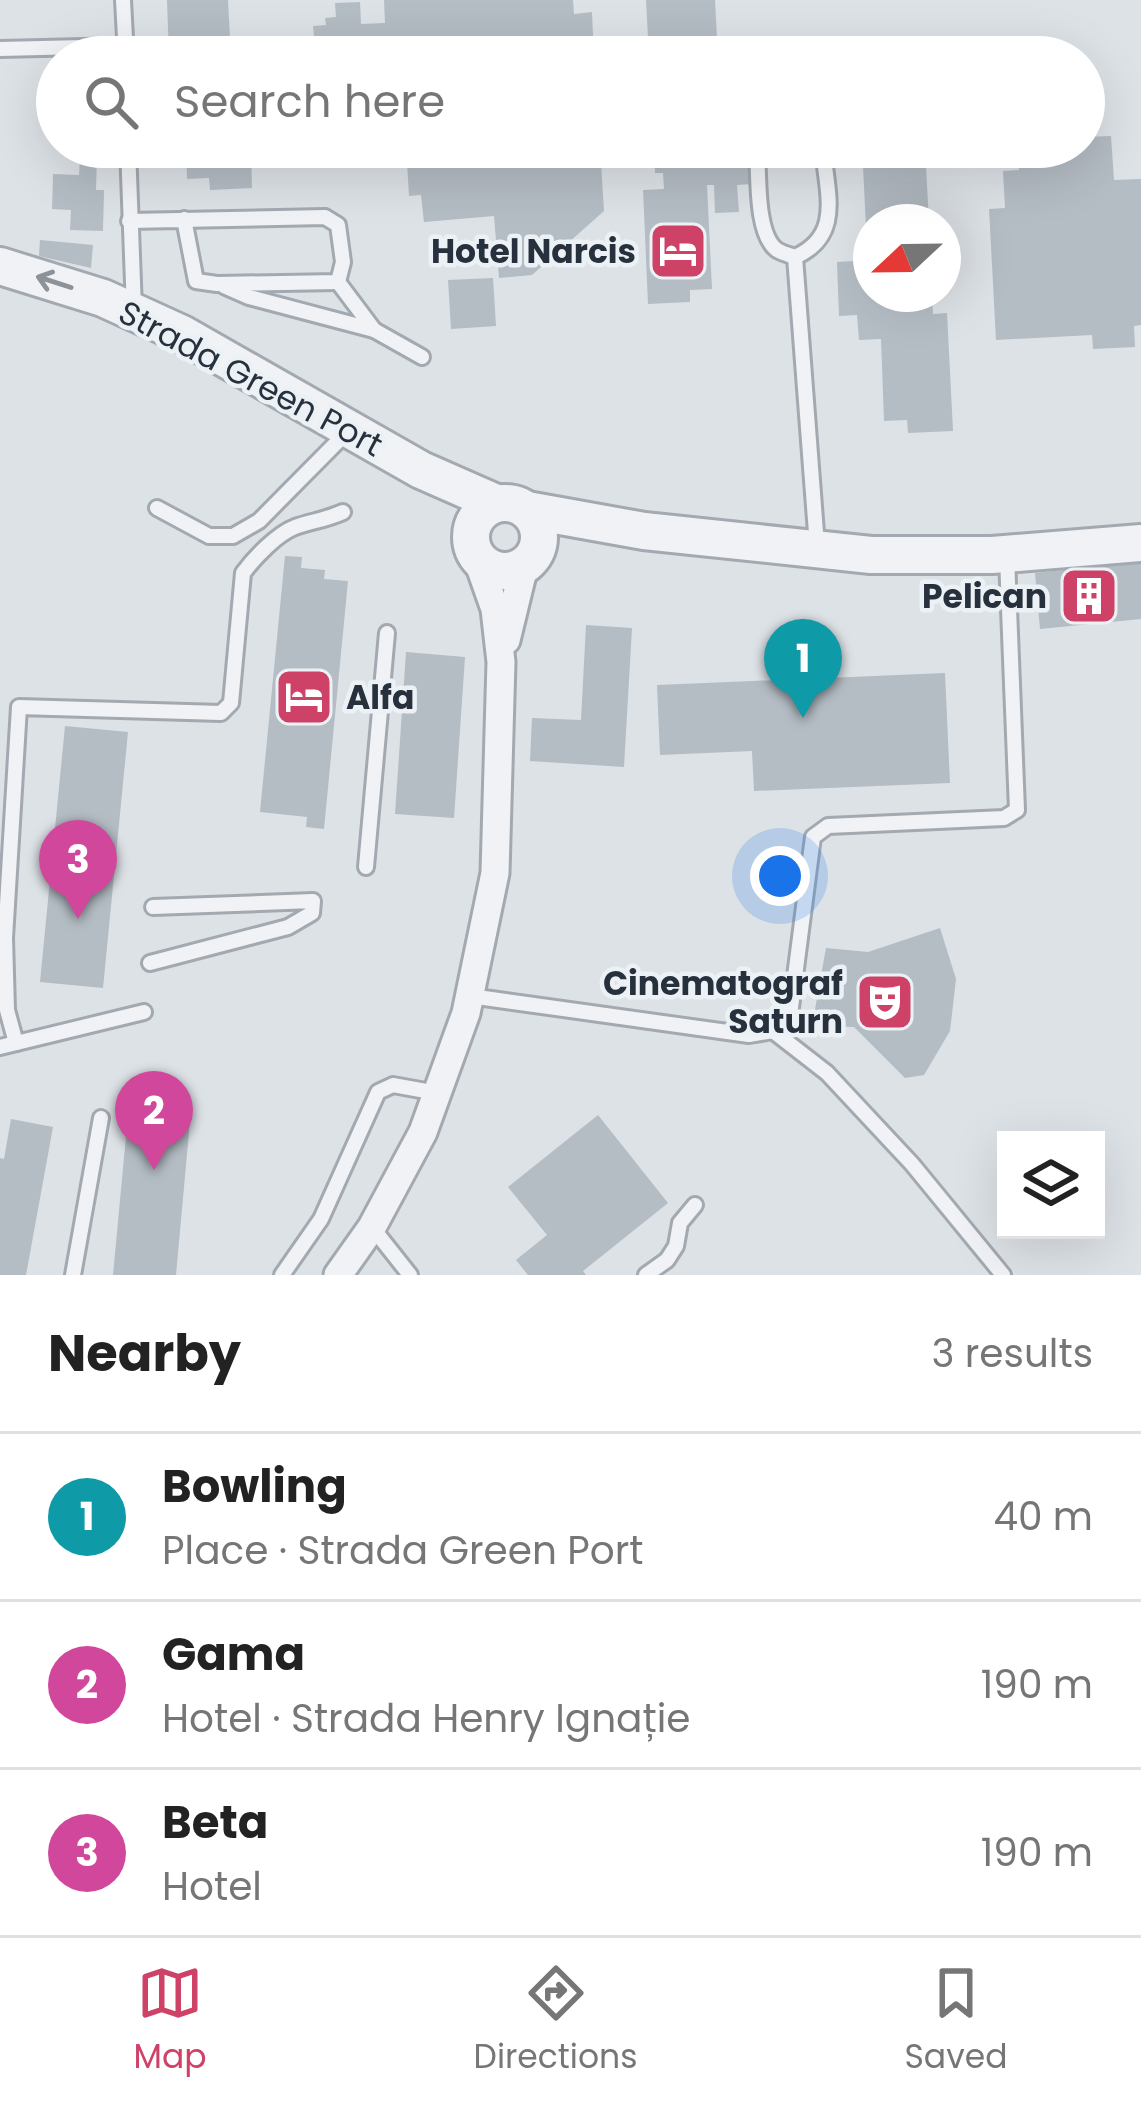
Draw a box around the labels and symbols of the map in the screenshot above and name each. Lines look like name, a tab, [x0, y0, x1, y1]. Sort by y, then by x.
north arrow	[853, 204, 961, 312]
hotel icon: Hotel Narcis	[647, 220, 709, 282]
place label: Hotel Narcis	[431, 228, 636, 275]
one-way arrow	[36, 270, 74, 292]
street label: Strada Green Port	[110, 289, 391, 468]
building icon: Pelican	[1058, 565, 1120, 627]
place label: Pelican	[922, 573, 1047, 620]
pin: 1	[764, 619, 842, 718]
hotel icon: Alfa	[273, 666, 335, 728]
place label: Alfa	[346, 674, 414, 721]
pin: 3	[39, 820, 117, 919]
your location	[750, 846, 810, 906]
place label: Cinematograf Saturn	[603, 960, 843, 1045]
theatre icon: Cinematograf Saturn	[854, 971, 916, 1033]
pin: 2	[115, 1071, 193, 1170]

